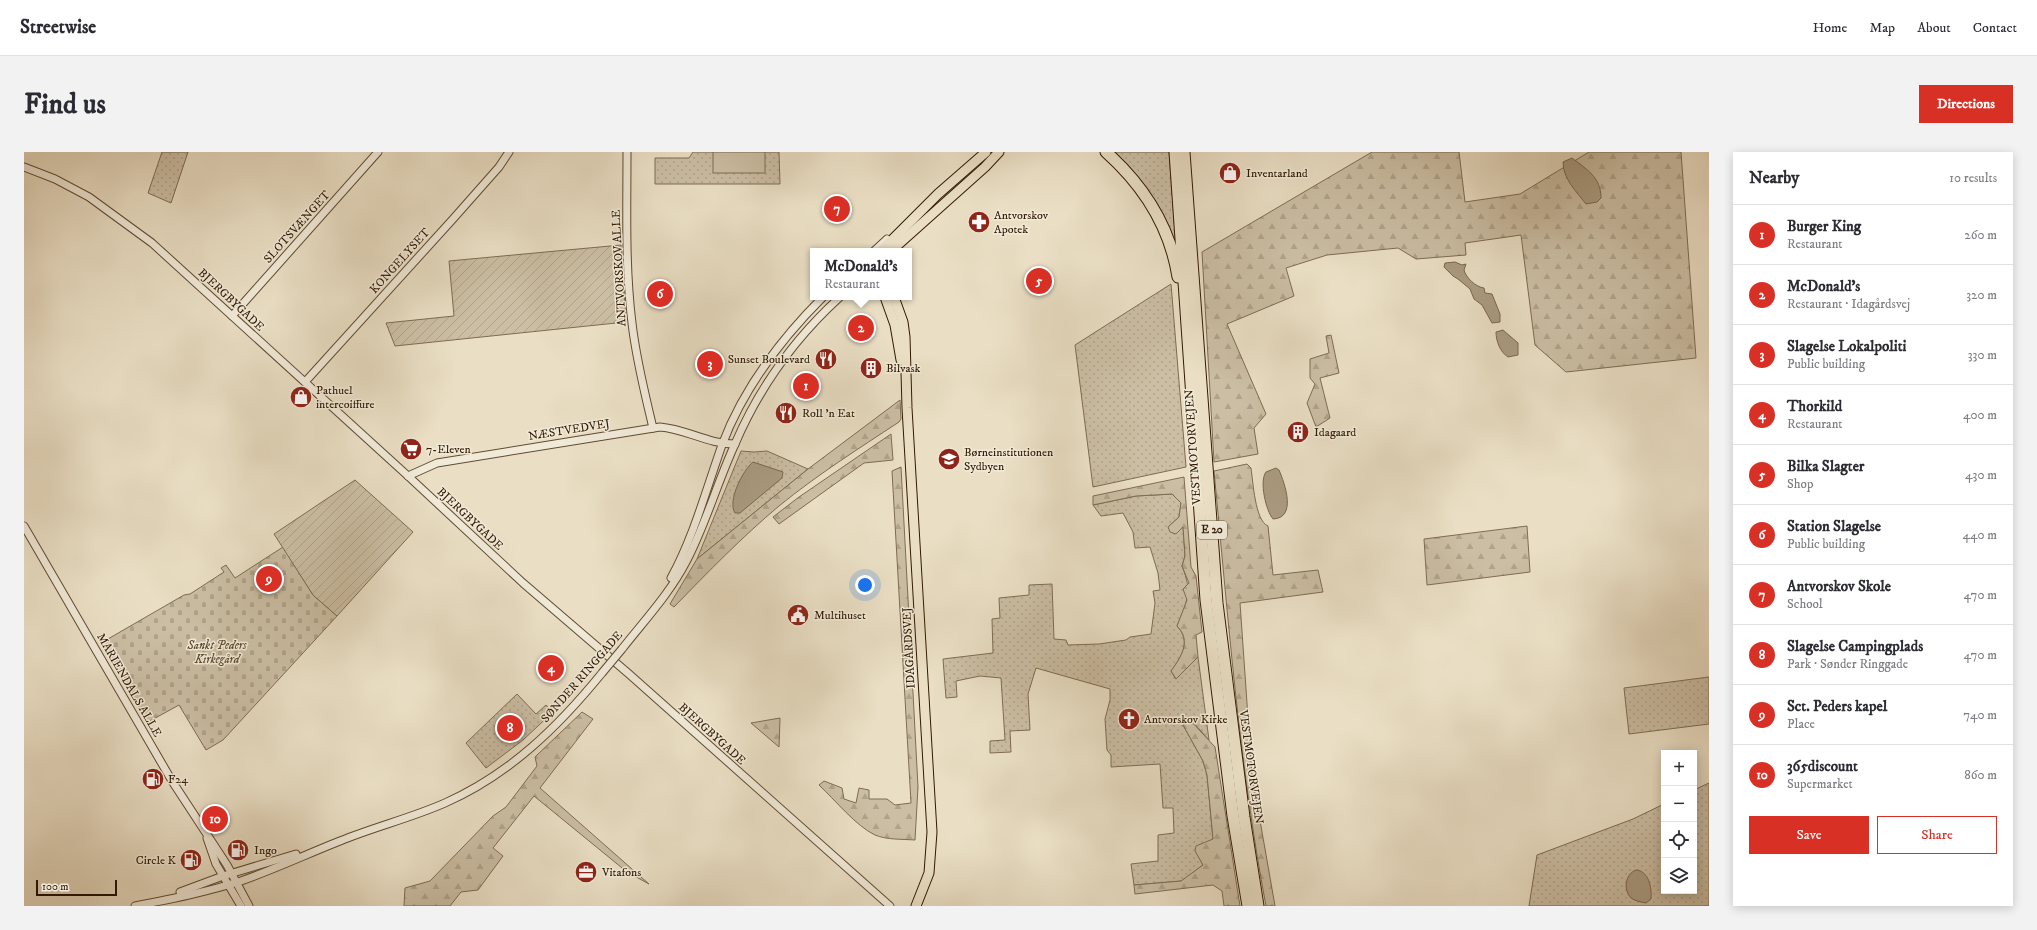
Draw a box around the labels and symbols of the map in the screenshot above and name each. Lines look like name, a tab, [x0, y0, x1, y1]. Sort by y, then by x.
shop icon: Inventarland	[1217, 160, 1243, 186]
place label: Inventarland	[1246, 166, 1308, 181]
street label: SLOTSVÆNGET	[260, 188, 334, 266]
pin: 7	[824, 194, 850, 224]
place label: Antvorskov Apotek	[994, 208, 1049, 237]
street label: ANTVORSKOV ALLE	[608, 209, 630, 327]
pharmacy icon: Antvorskov Apotek	[966, 209, 992, 235]
street label: KONGELYSET	[367, 225, 433, 297]
street label: BJERGBYGADE	[195, 265, 268, 335]
pin: 5	[1026, 266, 1052, 296]
pin: 6	[647, 279, 673, 309]
pin: 2	[848, 313, 874, 343]
restaurant icon: Sunset Boulevard	[813, 346, 839, 372]
pin: 3	[697, 349, 723, 379]
place label: Sunset Boulevard	[728, 352, 810, 367]
building icon: Bilvask	[858, 355, 884, 381]
place label: Bilvask	[886, 361, 921, 376]
pin: 1	[793, 371, 819, 401]
place label: Pathuel intercoiffure	[316, 383, 375, 412]
shop icon: Pathuel intercoiffure	[288, 384, 314, 410]
street label: VESTMOTORVEJEN	[1181, 389, 1205, 506]
restaurant icon: Roll 'n Eat	[773, 400, 799, 426]
place label: Roll 'n Eat	[802, 406, 855, 421]
street label: NÆSTVEDVEJ	[527, 416, 611, 444]
building icon: Idagaard	[1285, 419, 1311, 445]
place label: Idagaard	[1314, 425, 1356, 440]
supermarket icon: 7-Eleven	[398, 436, 424, 462]
place label: 7-Eleven	[426, 442, 471, 457]
place label: Børneinstitutionen Sydbyen	[964, 445, 1054, 474]
school or university icon: Børneinstitutionen Sydbyen	[936, 446, 962, 472]
street label: BJERGBYGADE	[434, 484, 507, 554]
road number: E 20	[1197, 521, 1227, 539]
pin: 9	[256, 564, 282, 594]
your location	[855, 575, 875, 595]
public building icon: Multihuset	[785, 602, 811, 628]
street label: IDAGÅRDSVEJ	[899, 607, 919, 689]
place label: Multihuset	[814, 608, 866, 623]
street label: SØNDER RINGGADE	[538, 628, 626, 726]
street label: MARIENDALS ALLE	[93, 630, 165, 740]
park label: Sankt Peders Kirkegård	[186, 638, 247, 667]
pin: 4	[538, 653, 564, 683]
street label: BJERGBYGADE	[675, 700, 749, 768]
church icon: Antvorskov Kirke	[1116, 706, 1142, 732]
street label: VESTMOTORVEJEN	[1235, 708, 1266, 825]
place label: Antvorskov Kirke	[1144, 712, 1227, 727]
pin: 8	[497, 713, 523, 743]
fuel station icon: F24	[140, 766, 166, 792]
place label: F24	[168, 772, 189, 787]
pin: 10	[202, 804, 228, 834]
fuel station icon: Ingo	[225, 837, 251, 863]
place label: Ingo	[254, 843, 277, 858]
fuel station icon: Circle K	[178, 847, 204, 873]
place label: Circle K	[136, 853, 177, 868]
office icon: Vitafons	[573, 859, 599, 885]
place label: Vitafons	[601, 865, 641, 880]
scale bar	[36, 878, 117, 897]

